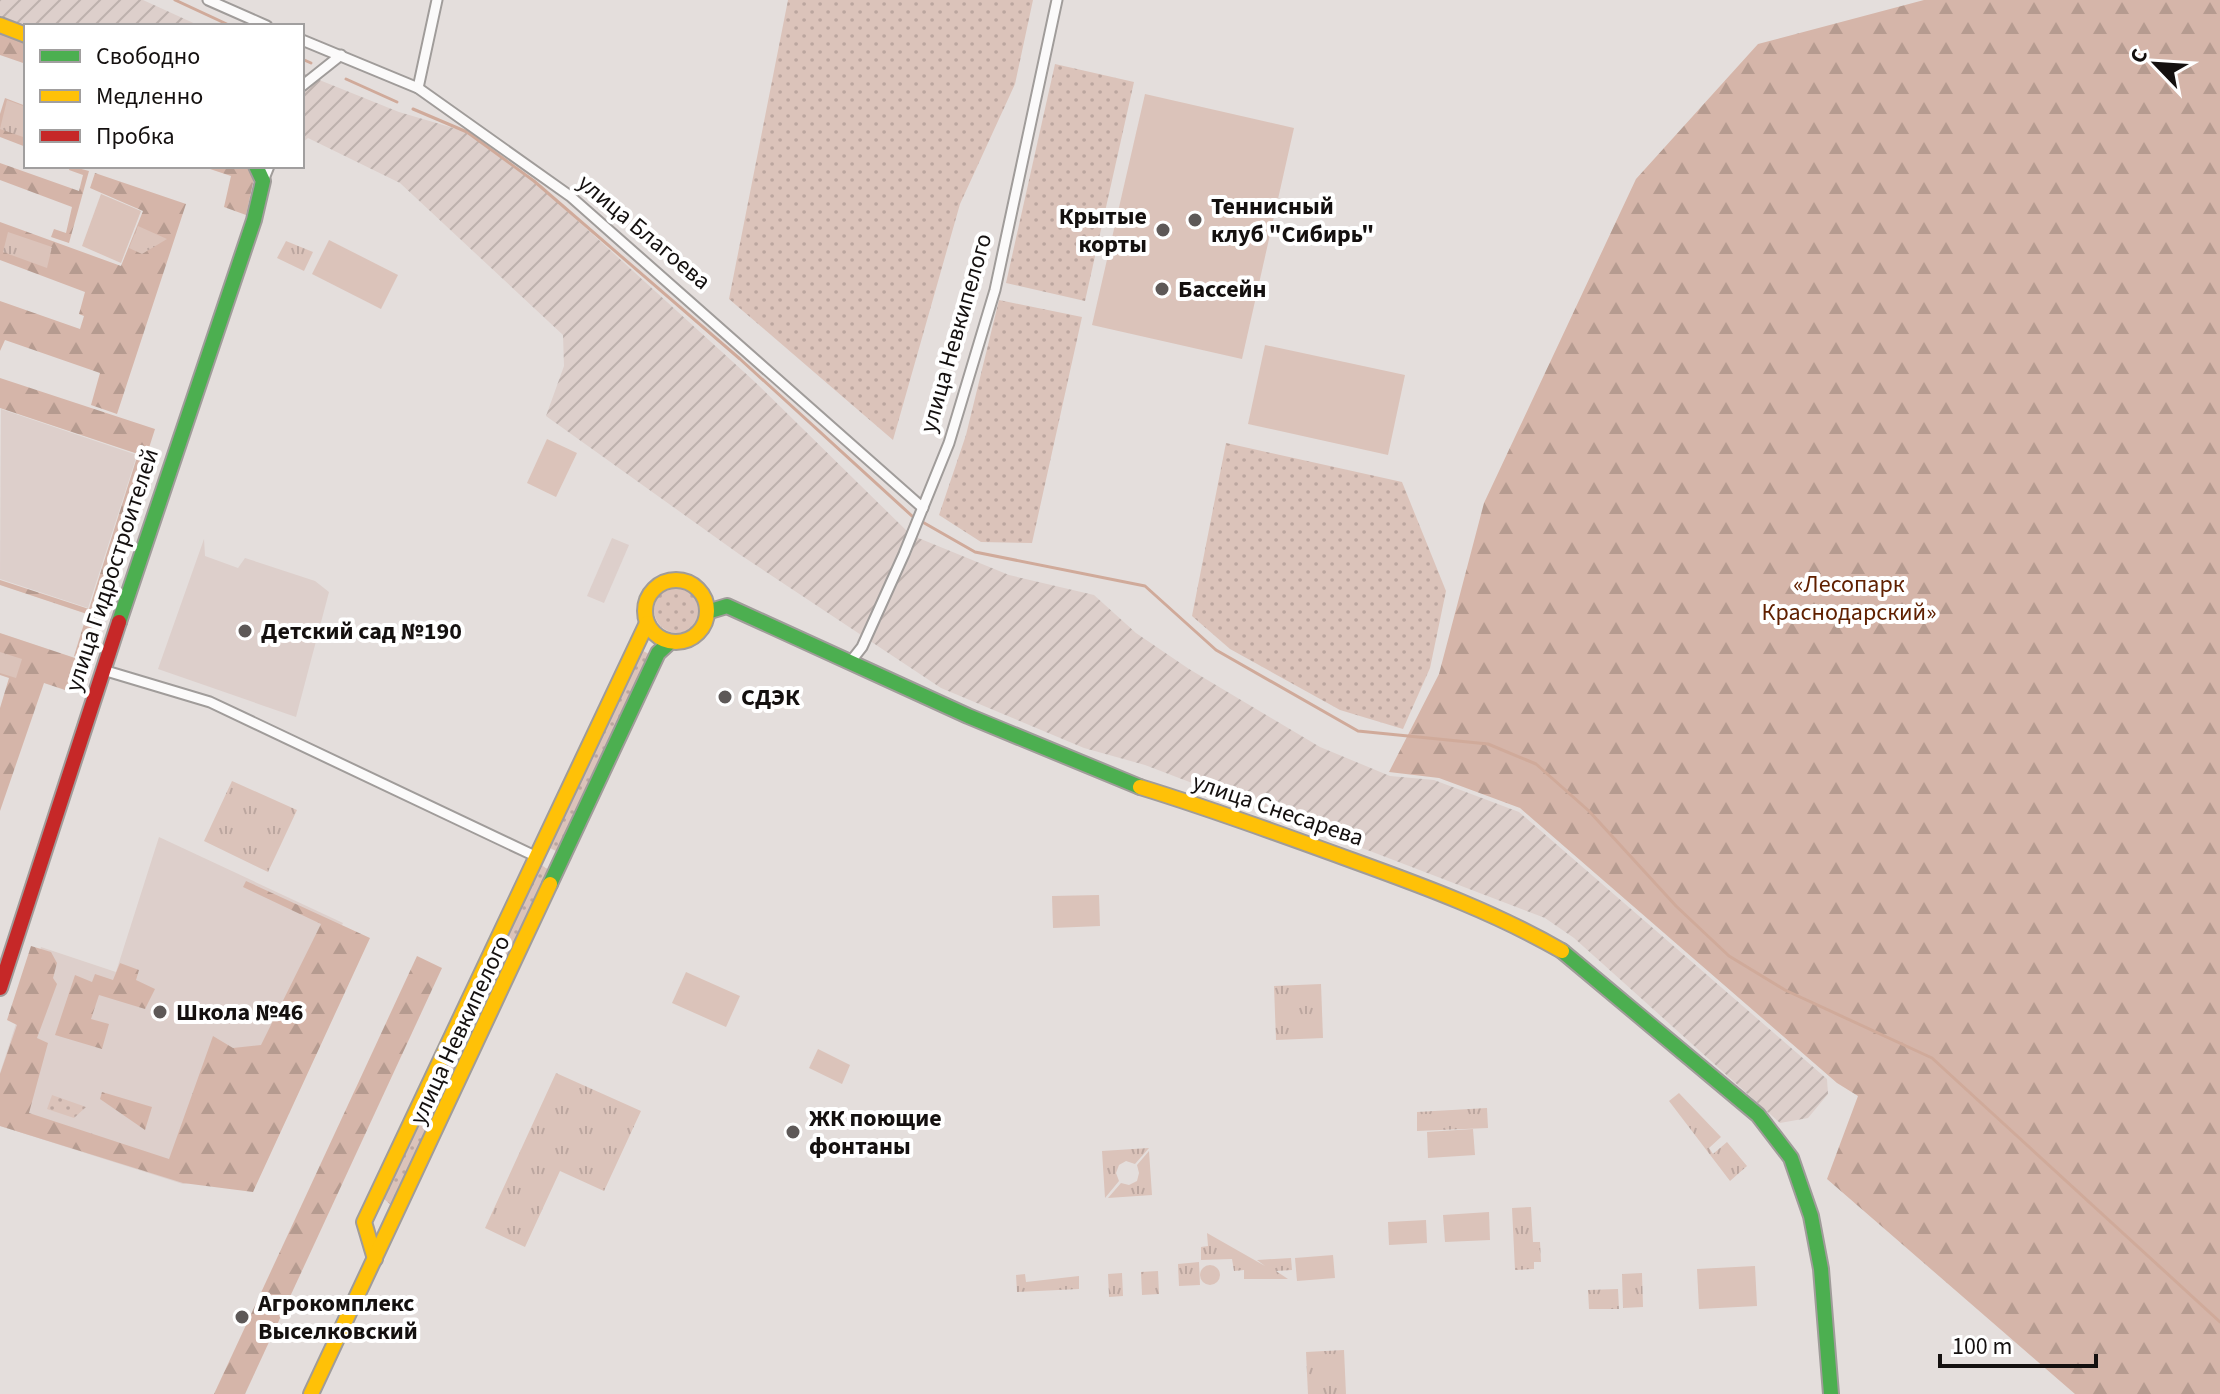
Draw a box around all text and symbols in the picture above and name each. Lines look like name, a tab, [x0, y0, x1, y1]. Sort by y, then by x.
legend	[24, 24, 304, 168]
north arrow	[2116, 24, 2196, 104]
text: Свободно	[96, 39, 200, 74]
text: С	[2122, 43, 2156, 69]
text: Медленно	[96, 79, 203, 114]
text: Пробка	[96, 119, 175, 154]
street label: улица Благоева	[570, 166, 718, 298]
place label: Теннисный клуб "Сибирь"	[1211, 189, 1374, 252]
place label: Крытые корты	[1059, 199, 1147, 262]
marker: Теннисный клуб "Сибирь"	[1186, 211, 1204, 229]
marker: Крытые корты	[1154, 221, 1172, 239]
street label: улица Невкипелого	[911, 229, 1001, 437]
place label: Бассейн	[1178, 272, 1267, 307]
marker: Бассейн	[1153, 280, 1171, 298]
street label: улица Гидростроителей	[56, 444, 168, 696]
park label: «Лесопарк Краснодарский»	[1762, 567, 1936, 630]
place label: Детский сад №190	[261, 614, 462, 649]
marker: Детский сад №190	[236, 622, 254, 640]
place label: СДЭК	[741, 680, 800, 715]
marker: СДЭК	[716, 688, 734, 706]
street label: улица Снесарева	[1188, 764, 1368, 856]
street label: улица Невкипелого	[401, 929, 519, 1131]
place label: Школа №46	[176, 995, 304, 1030]
marker: Школа №46	[151, 1003, 169, 1021]
place label: ЖК поющие фонтаны	[809, 1101, 942, 1164]
marker: ЖК поющие фонтаны	[784, 1123, 802, 1141]
place label: Агрокомплекс Выселковский	[257, 1286, 418, 1349]
marker: Агрокомплекс Выселковский	[233, 1308, 251, 1326]
scale bar	[1940, 1318, 2096, 1368]
text: 100 m	[1952, 1329, 2012, 1364]

